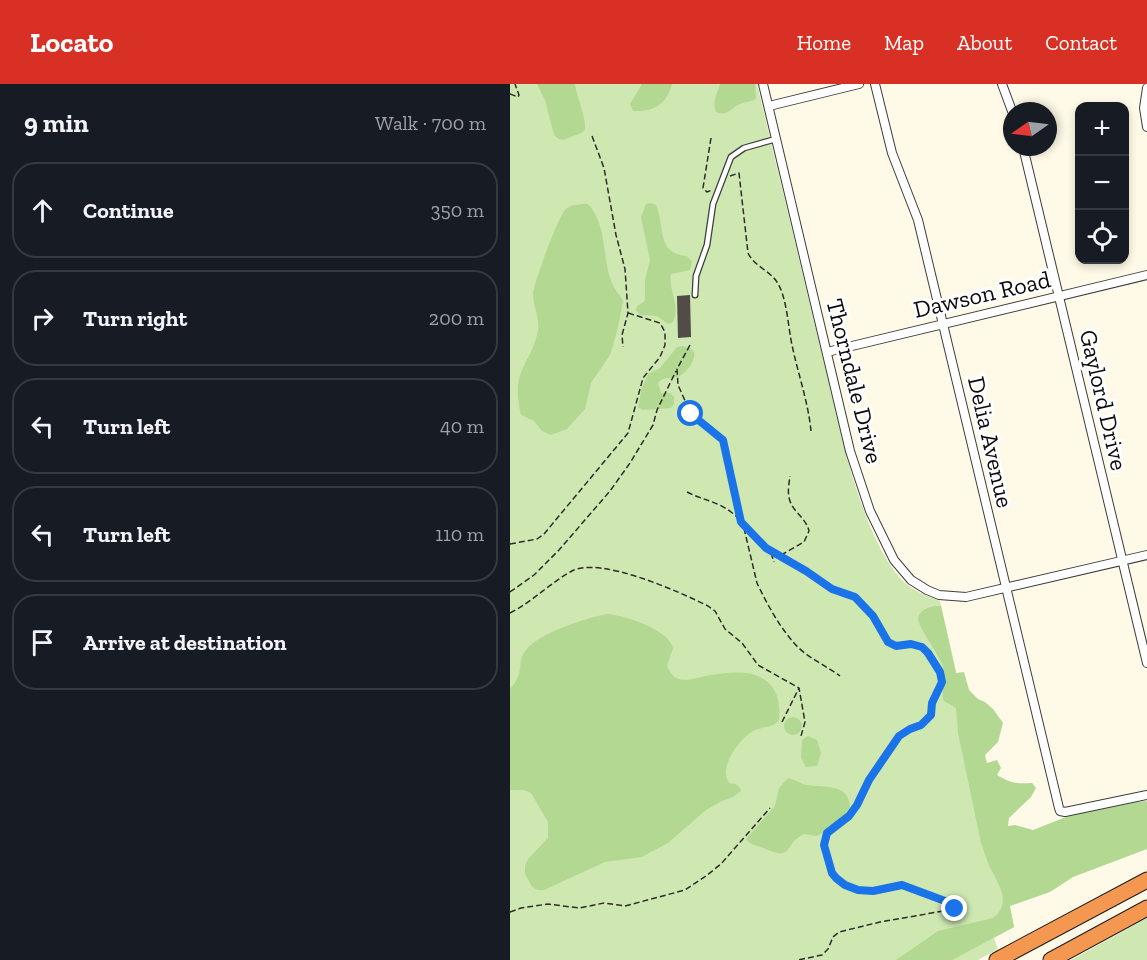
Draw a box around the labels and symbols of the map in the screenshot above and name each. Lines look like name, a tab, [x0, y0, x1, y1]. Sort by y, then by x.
north arrow	[1003, 102, 1057, 156]
street label: Dawson Road	[911, 264, 1053, 324]
street label: Thorndale Drive	[821, 296, 889, 466]
street label: Gaylord Drive	[1074, 327, 1134, 473]
street label: Delia Avenue	[962, 374, 1020, 510]
route start	[677, 400, 703, 426]
route end	[941, 895, 967, 921]

